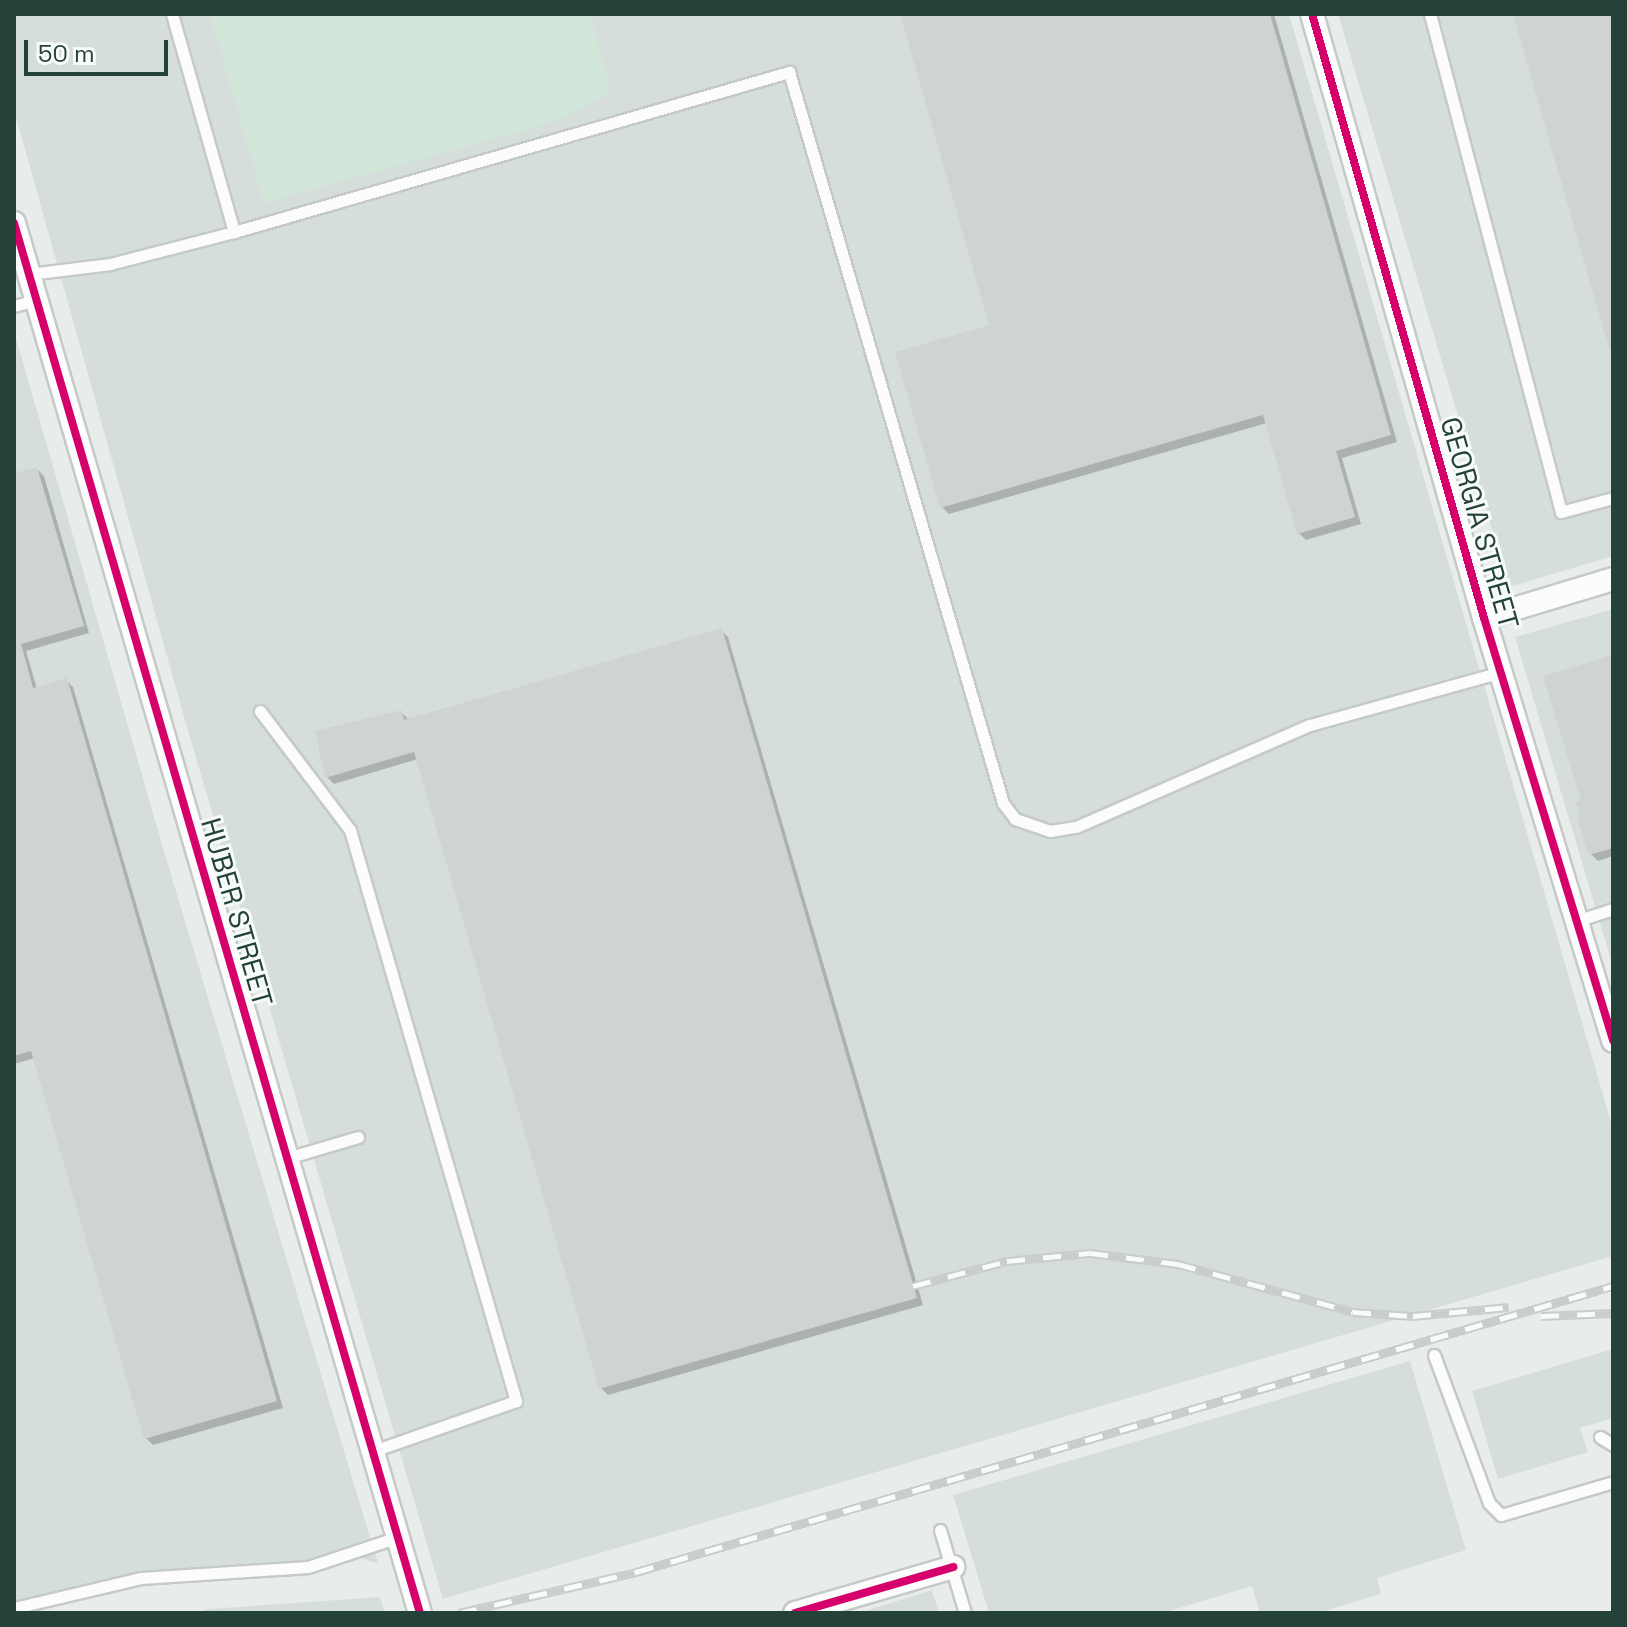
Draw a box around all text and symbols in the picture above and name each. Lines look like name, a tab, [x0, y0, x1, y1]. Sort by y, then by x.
scale bar	[28, 24, 172, 74]
text: 50 m	[38, 38, 95, 69]
street label: GEORGIA STREET	[1434, 413, 1526, 633]
street label: HUBER STREET	[194, 814, 280, 1010]

